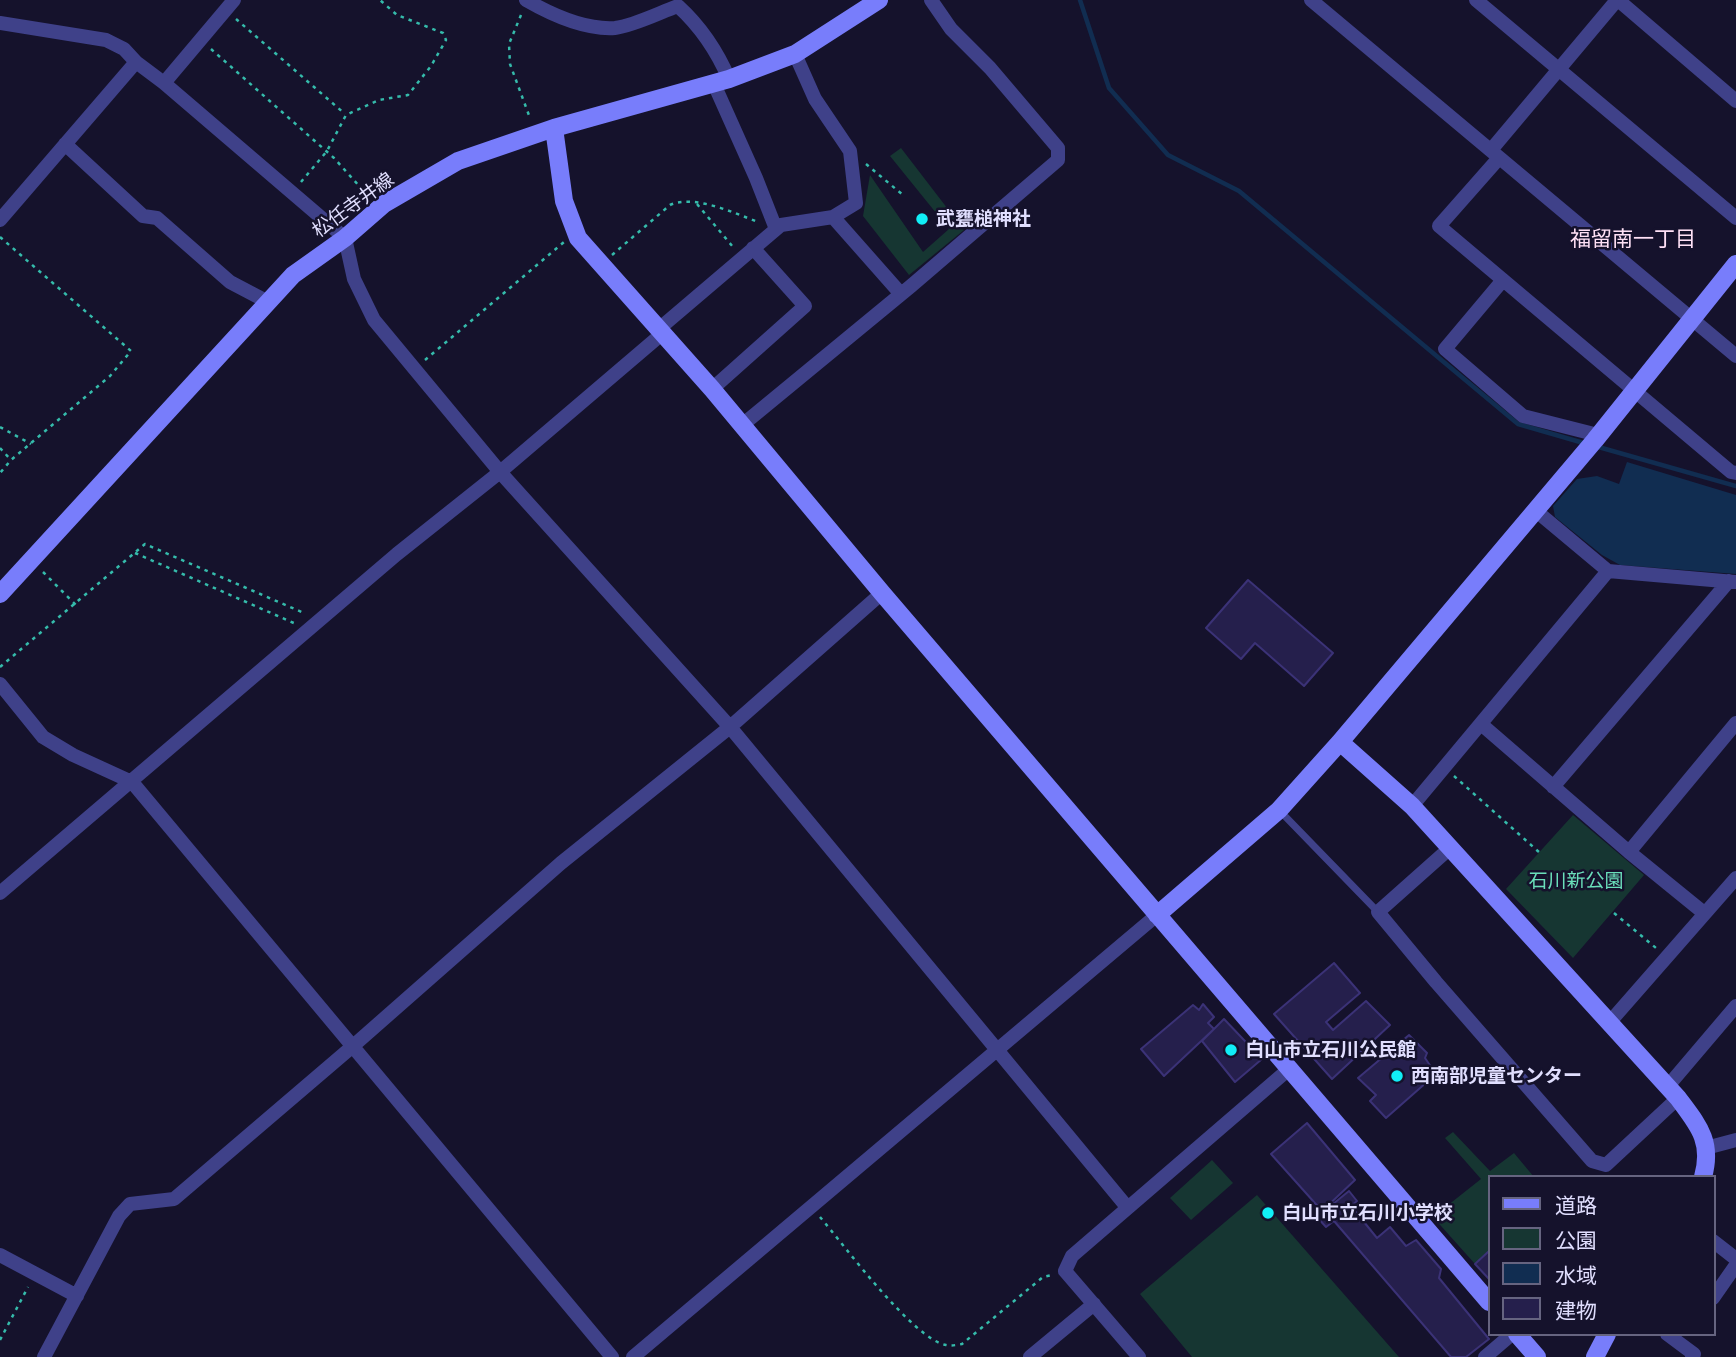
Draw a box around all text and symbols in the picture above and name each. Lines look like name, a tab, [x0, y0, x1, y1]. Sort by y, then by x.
street label: 松任寺井線	[308, 168, 398, 242]
place label: 武甕槌神社	[936, 208, 1031, 230]
marker: 武甕槌神社	[914, 211, 930, 227]
district label: 福留南一丁目	[1570, 226, 1696, 252]
park label: 石川新公園	[1529, 870, 1623, 892]
place label: 白山市立石川公民館	[1245, 1039, 1416, 1061]
marker: 白山市立石川公民館	[1223, 1042, 1239, 1058]
place label: 西南部児童センター	[1411, 1065, 1582, 1087]
marker: 西南部児童センター	[1389, 1068, 1405, 1084]
legend	[1488, 1175, 1715, 1336]
text: 道路	[1555, 1192, 1597, 1217]
place label: 白山市立石川小学校	[1282, 1202, 1453, 1224]
marker: 白山市立石川小学校	[1260, 1205, 1276, 1221]
text: 公園	[1555, 1227, 1597, 1252]
text: 水域	[1555, 1262, 1597, 1287]
text: 建物	[1555, 1297, 1597, 1322]

